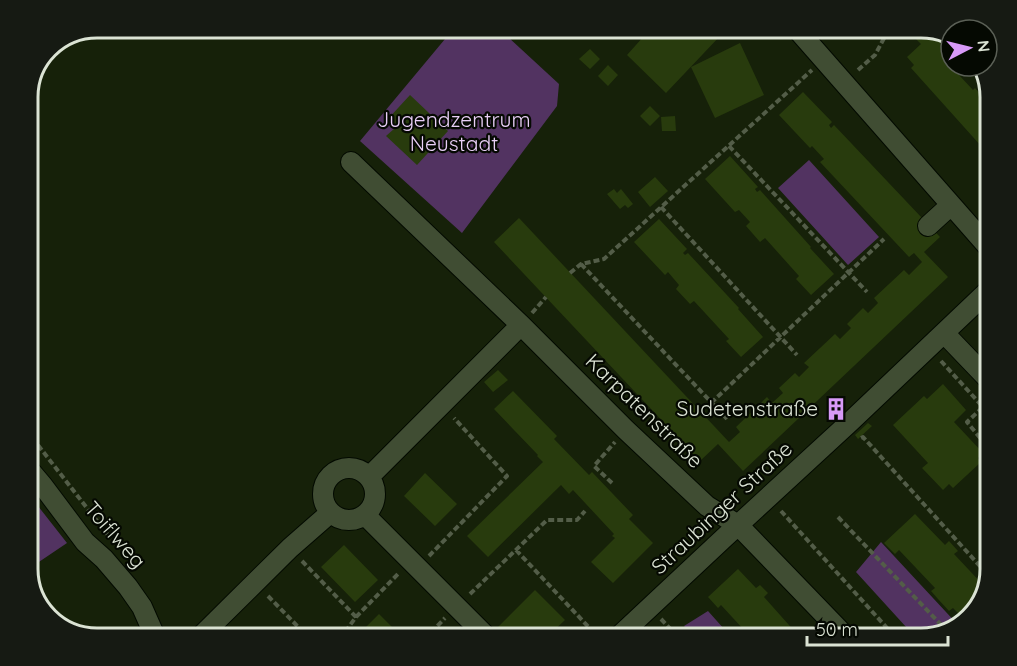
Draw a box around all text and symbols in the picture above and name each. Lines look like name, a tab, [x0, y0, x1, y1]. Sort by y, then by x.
north arrow	[939, 18, 999, 78]
text: N	[973, 39, 995, 53]
park label: Jugendzentrum Neustadt	[377, 106, 531, 156]
street label: Karpatenstraße	[580, 348, 709, 473]
place label: Sudetenstraße	[677, 395, 818, 421]
building icon: Sudetenstraße	[823, 396, 849, 422]
street label: Straubinger Straße	[646, 435, 797, 579]
street label: Toiflweg	[80, 495, 152, 573]
scale bar	[807, 609, 948, 647]
text: 50 m	[816, 618, 858, 641]

